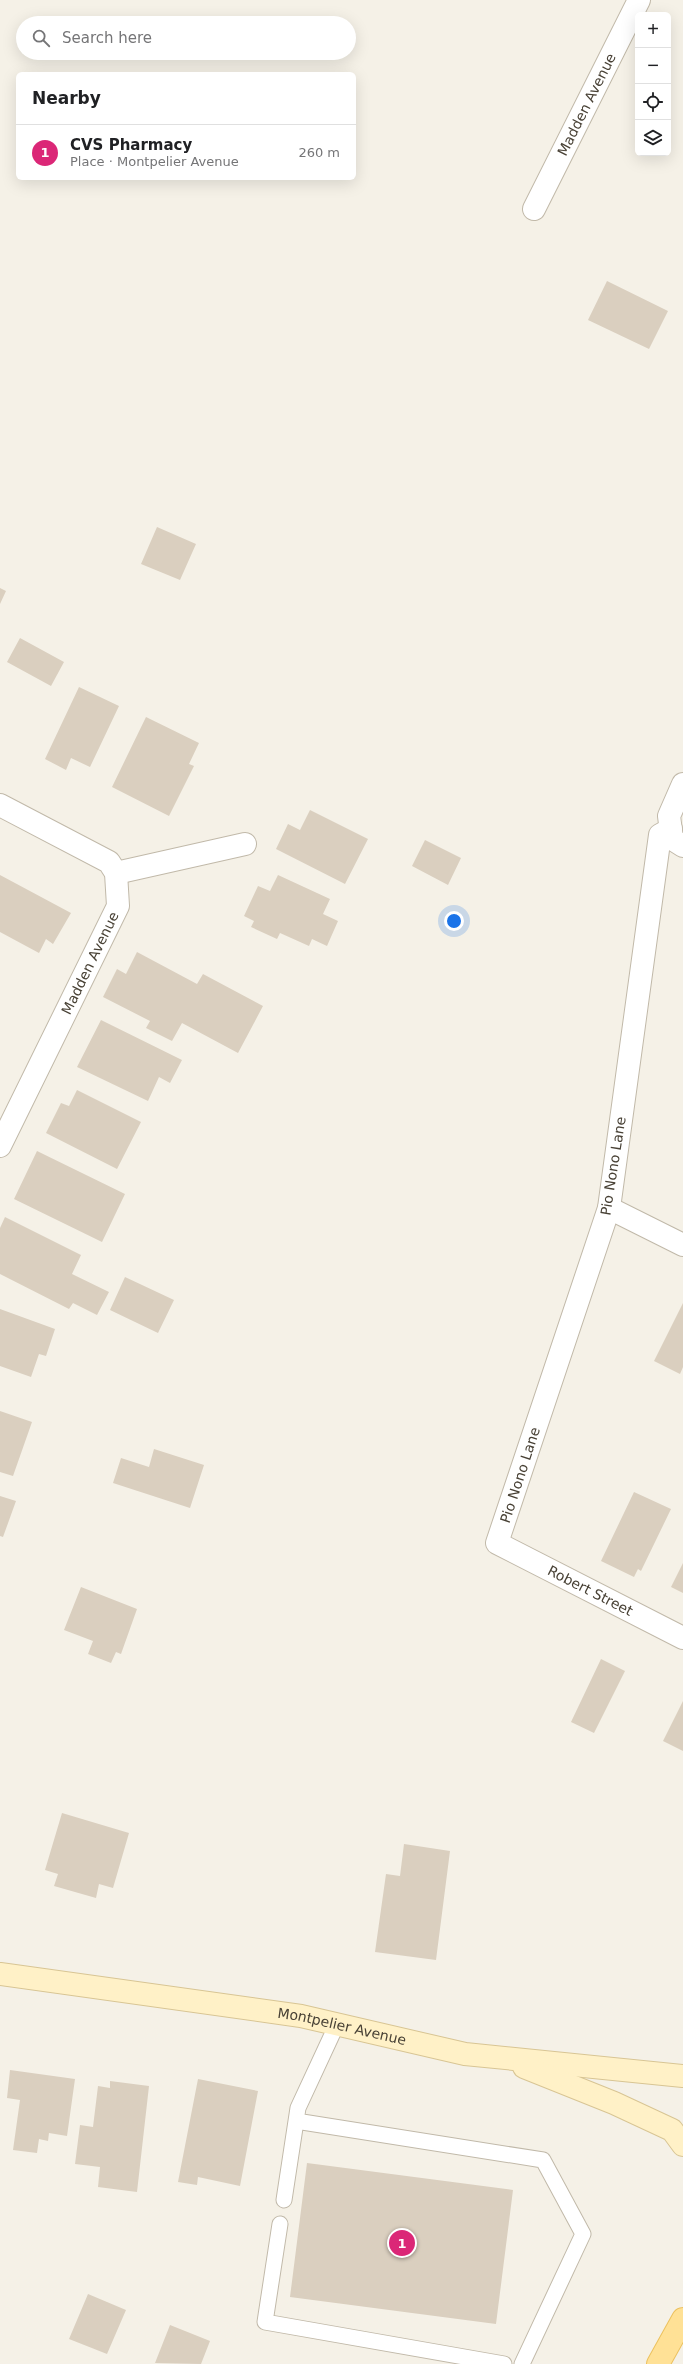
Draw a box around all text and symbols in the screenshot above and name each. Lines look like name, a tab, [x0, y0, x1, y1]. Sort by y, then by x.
map controls	[635, 12, 671, 156]
button: +	[635, 12, 671, 48]
search box	[16, 16, 356, 60]
icon: search	[30, 27, 52, 49]
text: Search here	[62, 29, 152, 47]
button: −	[635, 48, 671, 84]
street label: Madden Avenue	[554, 51, 619, 158]
button: locate	[635, 84, 671, 120]
text: Nearby	[32, 88, 101, 108]
button: layers	[635, 120, 671, 156]
text: CVS Pharmacy	[70, 136, 192, 154]
text: 1	[40, 145, 50, 160]
text: 260 m	[298, 145, 340, 160]
text: Place · Montpelier Avenue	[70, 154, 239, 169]
street label: Madden Avenue	[58, 909, 122, 1017]
your location	[444, 911, 464, 931]
street label: Pio Nono Lane	[597, 1115, 629, 1217]
street label: Pio Nono Lane	[497, 1425, 543, 1525]
street label: Robert Street	[545, 1562, 636, 1619]
street label: Montpelier Avenue	[277, 2005, 408, 2048]
pin: 1	[389, 2228, 415, 2258]

